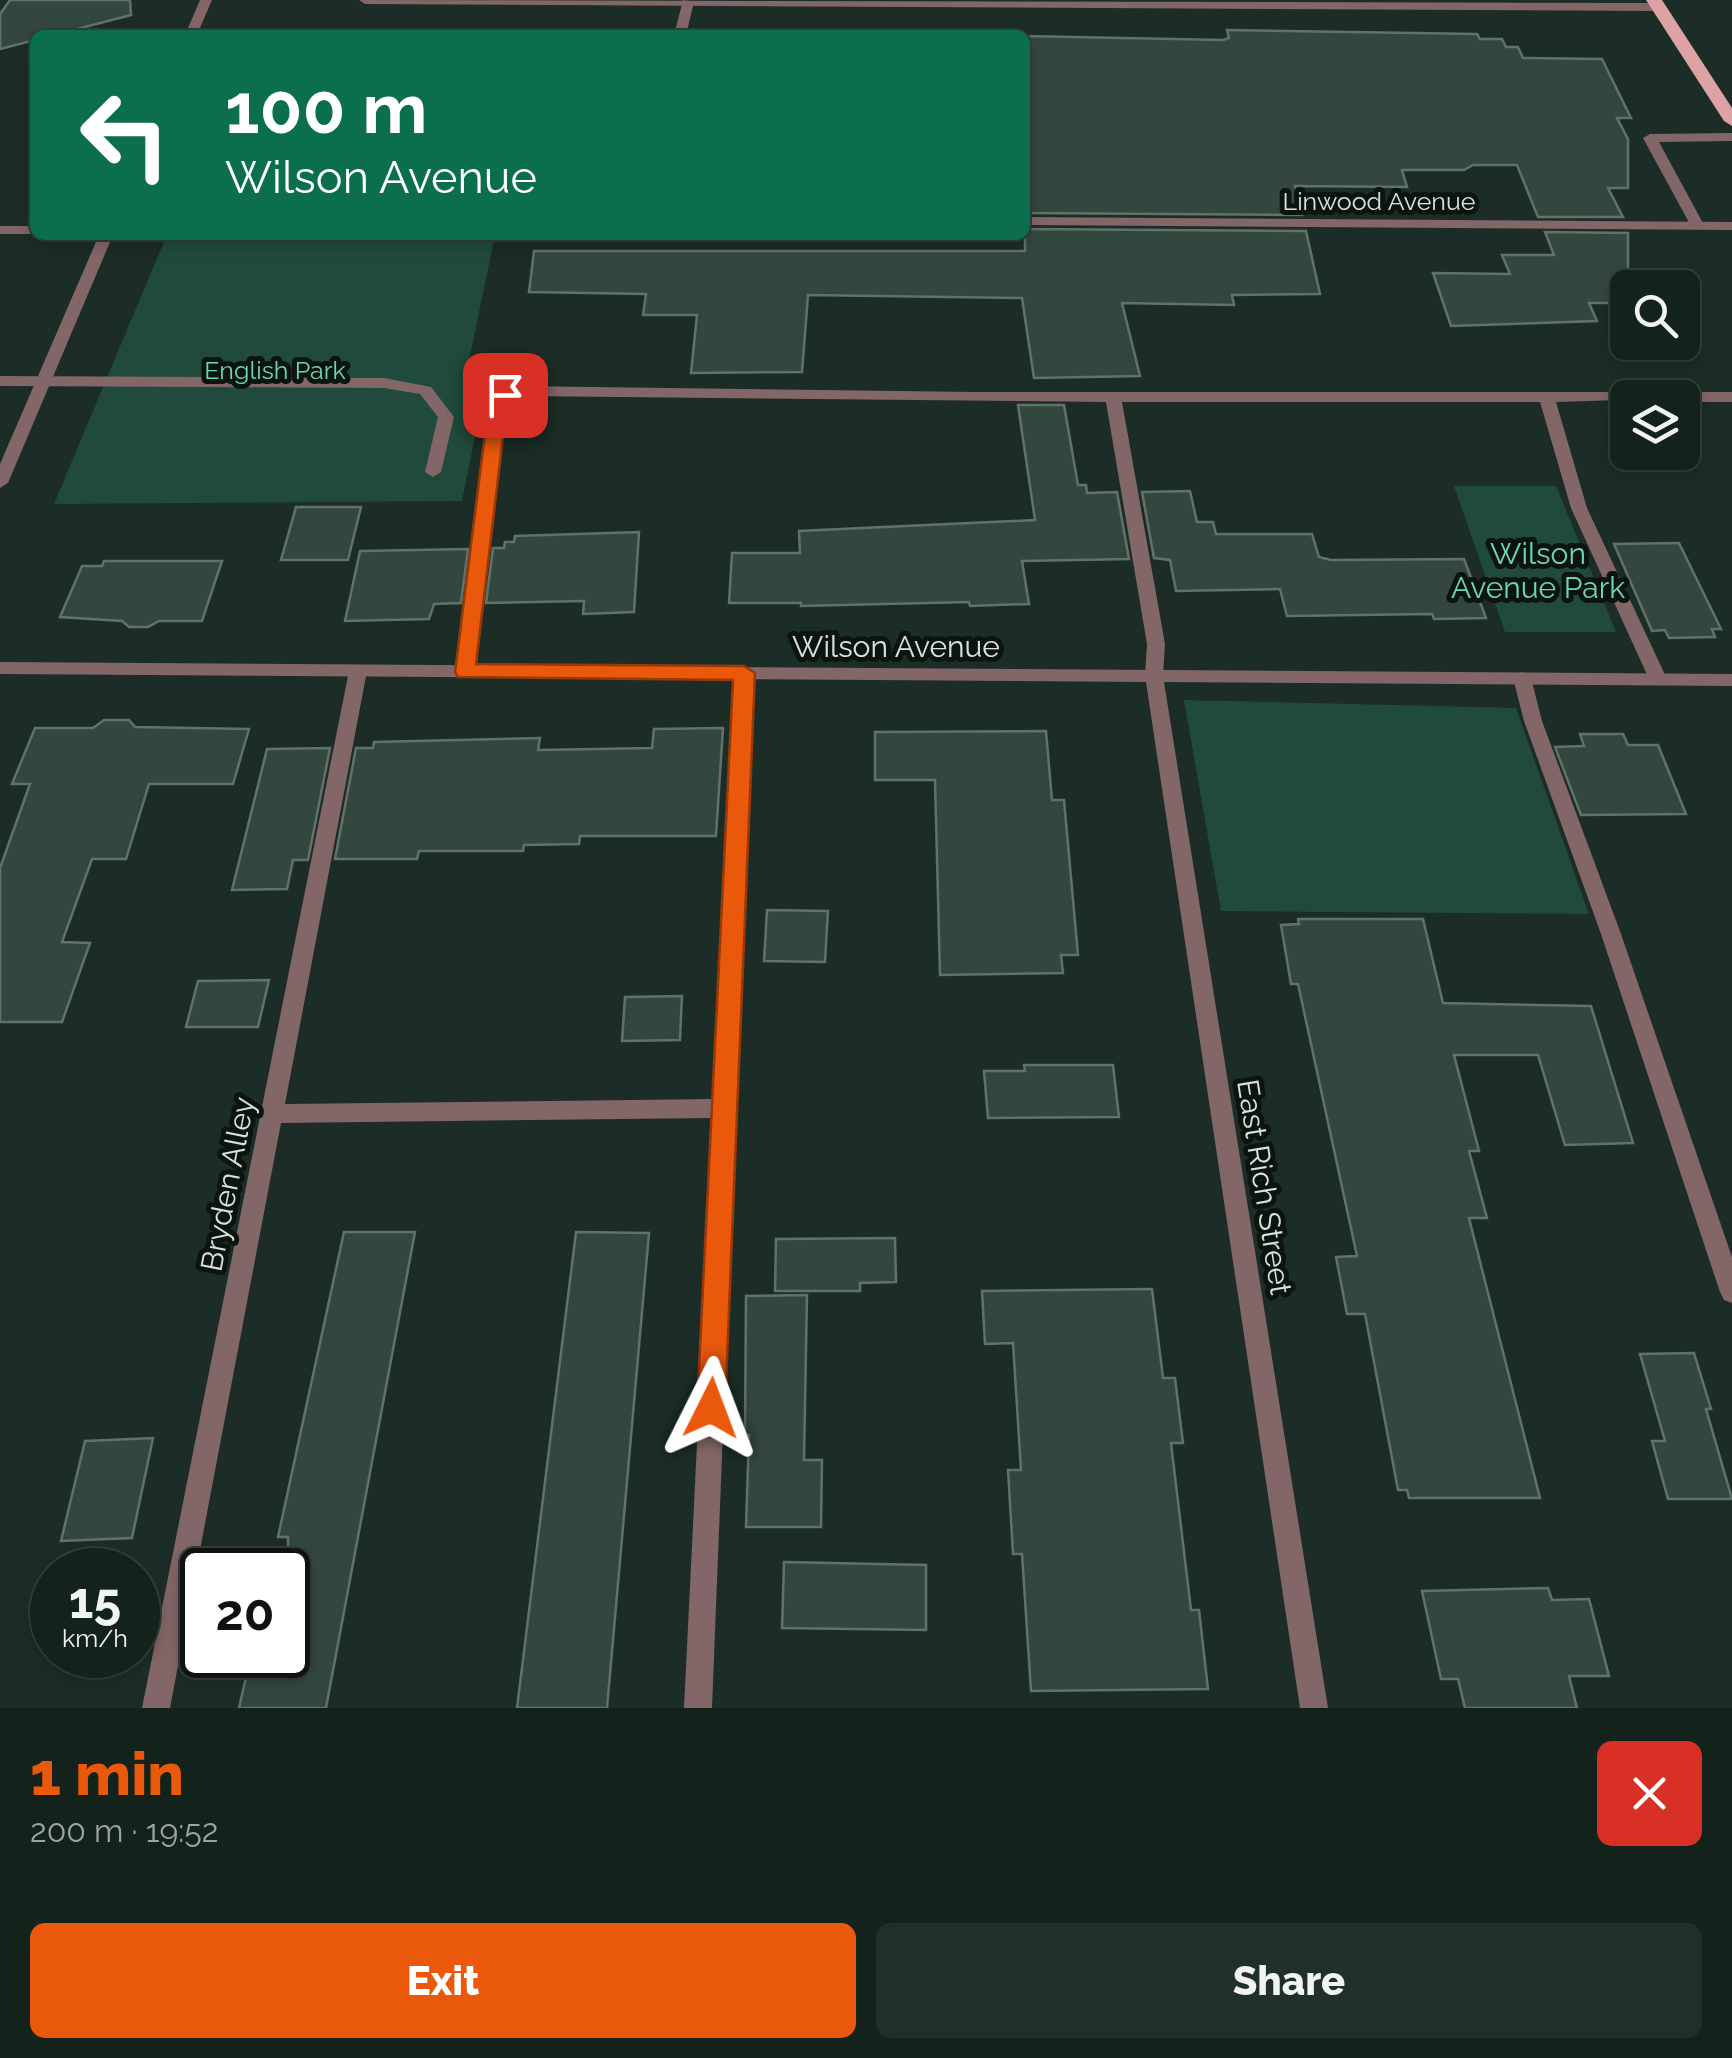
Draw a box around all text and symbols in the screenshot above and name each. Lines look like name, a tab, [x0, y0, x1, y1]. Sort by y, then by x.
text: 100 m	[225, 67, 428, 149]
icon: left	[60, 70, 190, 200]
text: Wilson Avenue	[225, 151, 537, 204]
street label: Linwood Avenue	[1283, 186, 1475, 216]
map controls	[1610, 270, 1700, 470]
button: search	[1610, 270, 1700, 360]
pin	[463, 353, 548, 438]
park label: English Park	[204, 355, 346, 385]
icon: arrive	[478, 368, 533, 423]
button: layers	[1610, 380, 1700, 470]
park label: Wilson Avenue Park	[1451, 536, 1625, 605]
street label: Wilson Avenue	[792, 629, 1000, 664]
street label: East Rich Street	[1230, 1077, 1299, 1297]
street label: Bryden Alley	[193, 1094, 262, 1274]
position arrow	[659, 1356, 763, 1460]
speed limit sign: 20	[180, 1548, 310, 1678]
text: 15	[69, 1571, 121, 1630]
text: km/h	[62, 1623, 128, 1653]
text: 1 min	[30, 1739, 184, 1809]
button: close	[1597, 1741, 1702, 1846]
text: 200 m · 19:52	[30, 1812, 218, 1849]
button: Exit	[30, 1923, 856, 2038]
button: Share	[876, 1923, 1702, 2038]

